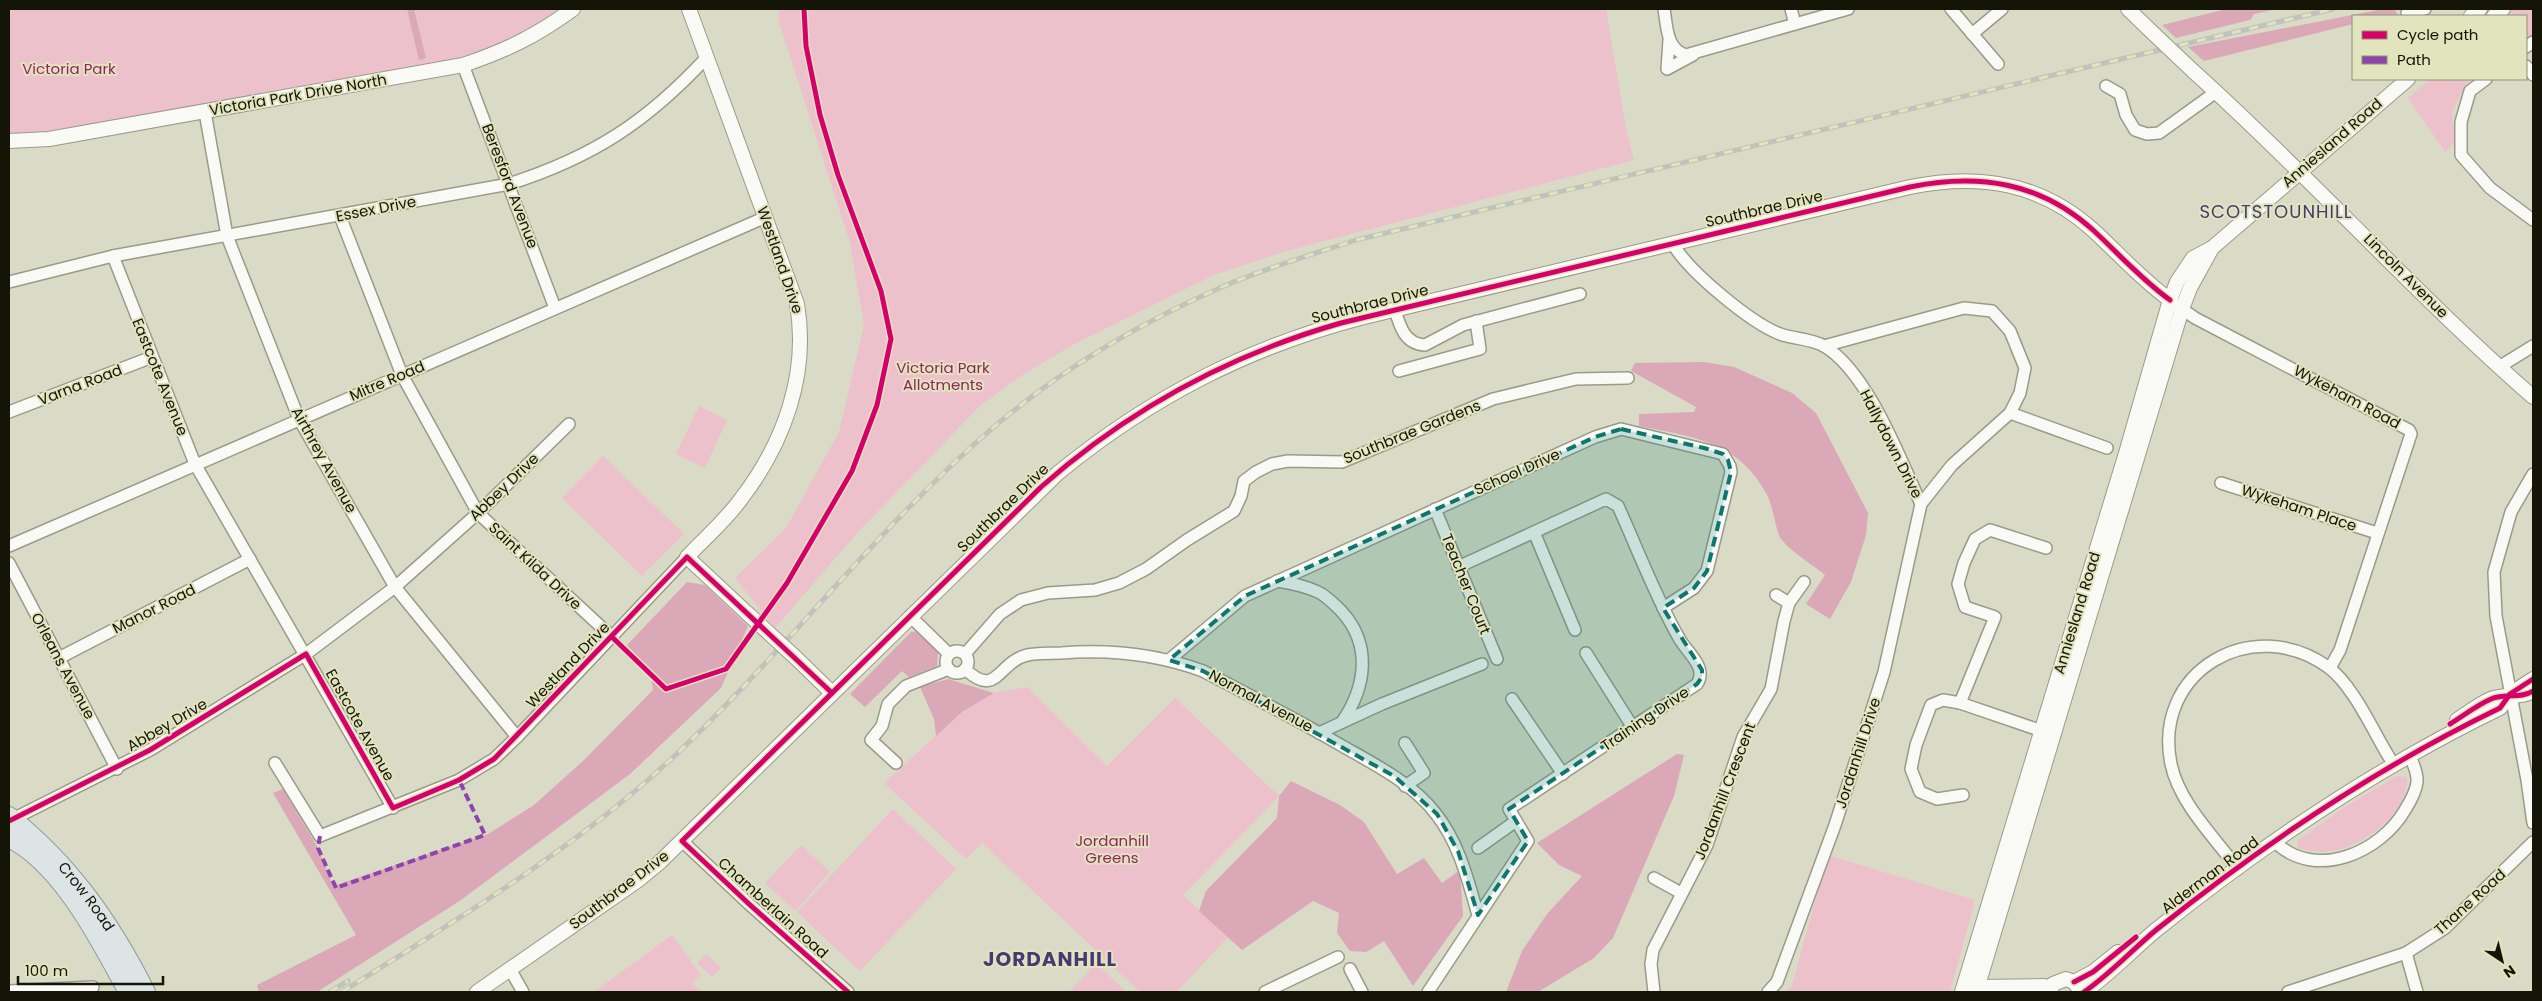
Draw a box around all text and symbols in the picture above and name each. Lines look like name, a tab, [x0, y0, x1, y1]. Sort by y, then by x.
legend	[2352, 15, 2527, 80]
text: Cycle path	[2397, 24, 2478, 45]
text: Path	[2397, 49, 2431, 70]
park label: Victoria Park	[22, 58, 116, 79]
street label: Victoria Park Drive North	[207, 69, 388, 120]
street label: Anniesland Road	[2277, 93, 2386, 192]
street label: Beresford Avenue	[477, 121, 544, 251]
street label: Southbrae Drive	[1703, 185, 1825, 232]
street label: Essex Drive	[334, 190, 418, 227]
district label: SCOTSTOUNHILL	[2199, 199, 2353, 224]
street label: Westland Drive	[752, 203, 809, 316]
street label: Lincoln Avenue	[2359, 229, 2453, 323]
street label: Southbrae Drive	[1309, 279, 1431, 328]
street label: Eastcote Avenue	[127, 315, 194, 439]
street label: Mitre Road	[346, 355, 428, 406]
park label: Victoria Park Allotments	[896, 357, 990, 395]
street label: Varna Road	[35, 359, 125, 410]
street label: Wykeham Road	[2290, 360, 2404, 434]
street label: Hallydown Drive	[1855, 386, 1928, 502]
street label: Southbrae Gardens	[1340, 394, 1484, 469]
street label: Airthrey Avenue	[287, 403, 362, 517]
street label: School Drive	[1470, 443, 1563, 500]
street label: Abbey Drive	[464, 448, 543, 525]
street label: Southbrae Drive	[952, 458, 1053, 557]
street label: Wykeham Place	[2239, 479, 2360, 536]
street label: Saint Kilda Drive	[484, 517, 586, 614]
street label: Teacher Court	[1437, 530, 1496, 637]
street label: Anniesland Road	[2048, 549, 2105, 677]
street label: Manor Road	[109, 579, 199, 639]
street label: Orleans Avenue	[26, 609, 100, 723]
street label: Westland Drive	[521, 617, 614, 712]
street label: Normal Avenue	[1205, 664, 1317, 737]
street label: Eastcote Avenue	[321, 665, 400, 784]
street label: Training Drive	[1596, 681, 1693, 756]
street label: Abbey Drive	[123, 693, 211, 756]
street label: Jordanhill Drive	[1830, 695, 1885, 811]
street label: Jordanhill Crescent	[1689, 719, 1760, 862]
park label: Jordanhill Greens	[1075, 830, 1149, 868]
street label: Alderman Road	[2157, 831, 2263, 918]
street label: Southbrae Drive	[565, 845, 673, 934]
street label: Chamberlain Road	[714, 852, 833, 963]
street label: Crow Road	[53, 857, 120, 935]
street label: Thane Road	[2429, 864, 2510, 939]
north arrow	[2477, 936, 2527, 986]
district label: JORDANHILL	[983, 945, 1117, 973]
scale bar	[18, 954, 162, 986]
text: 100 m	[25, 960, 68, 981]
text: N	[2499, 960, 2520, 983]

